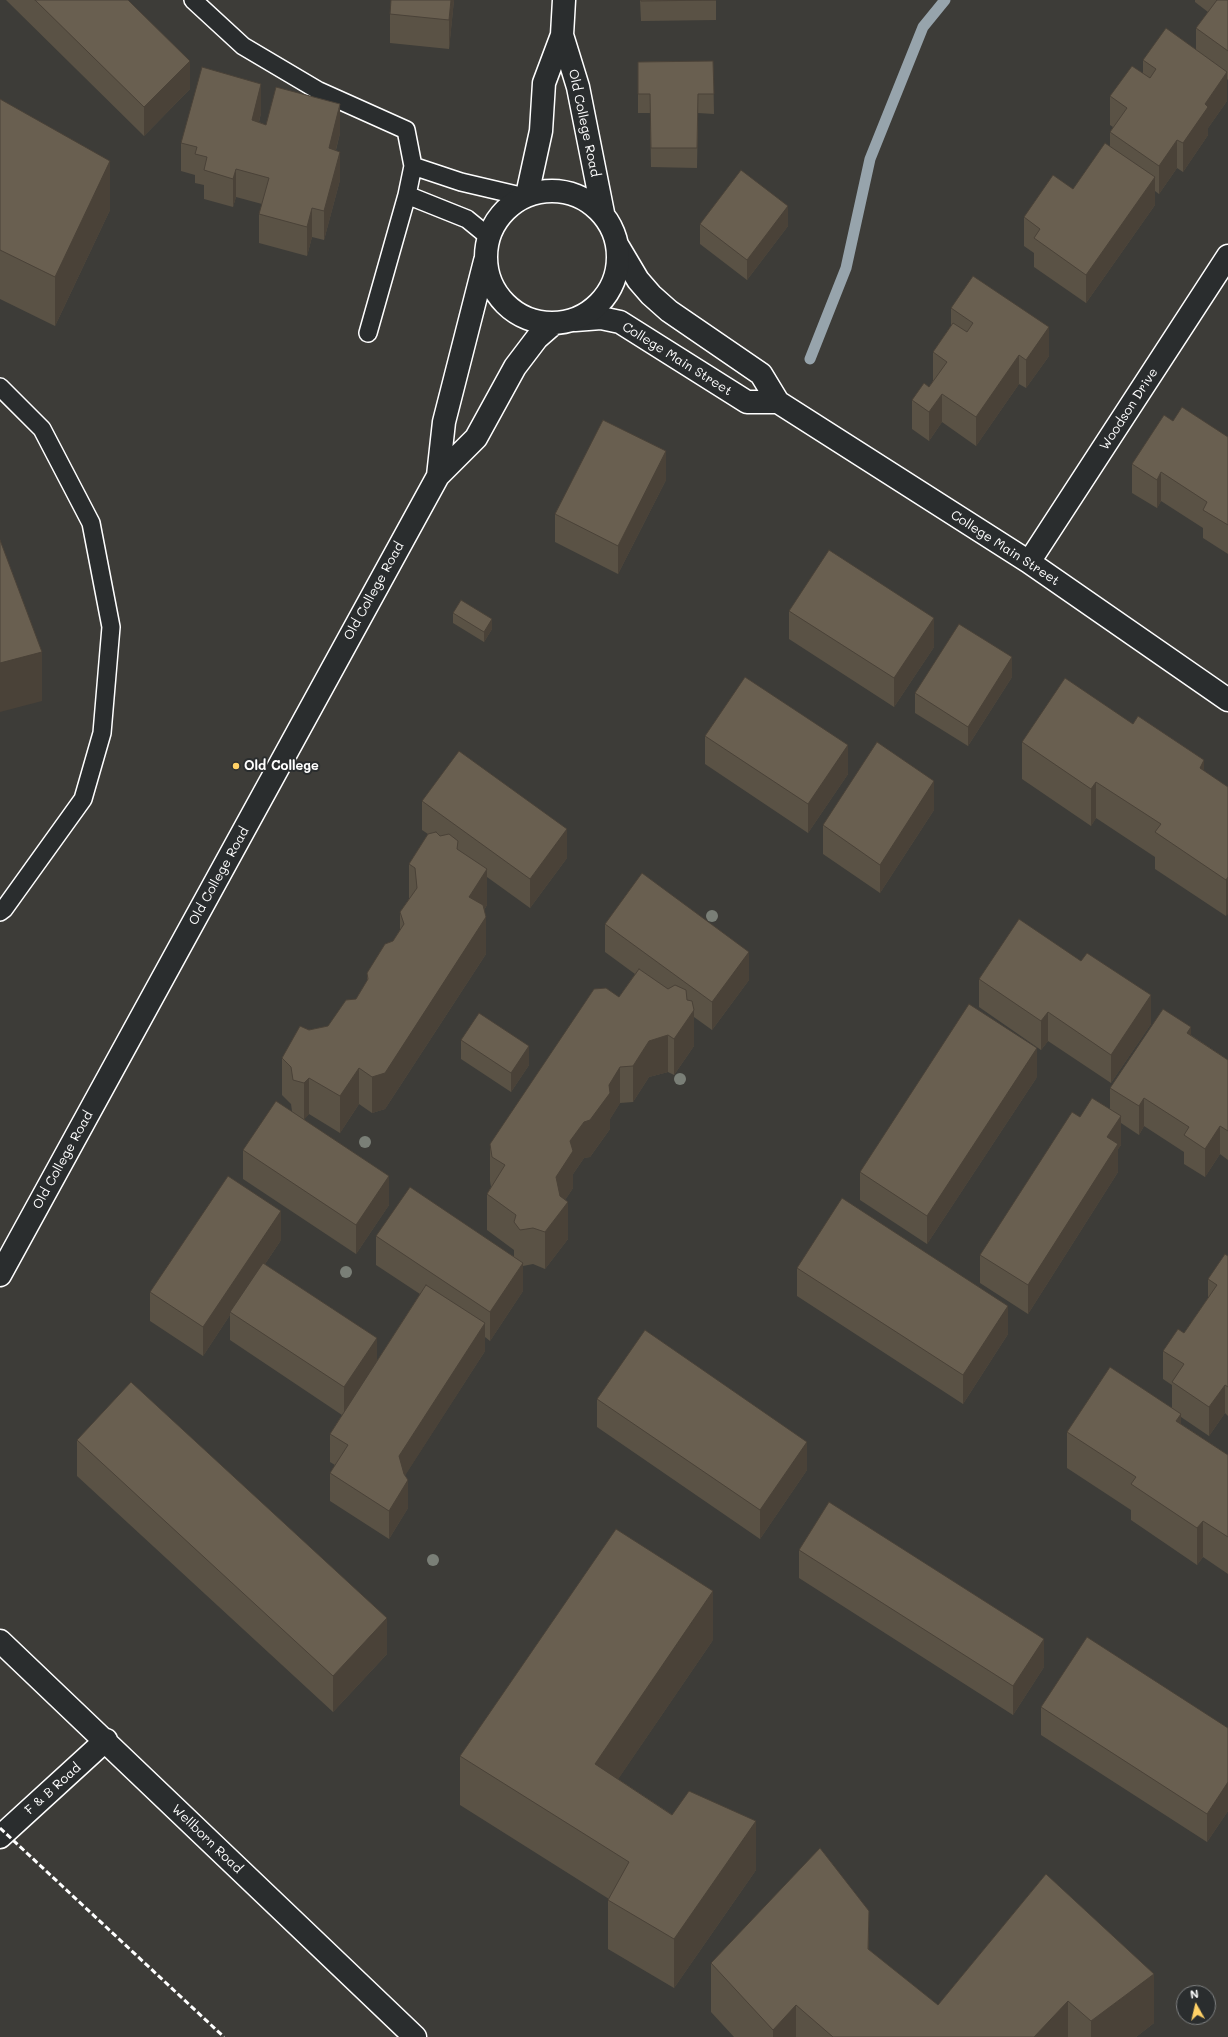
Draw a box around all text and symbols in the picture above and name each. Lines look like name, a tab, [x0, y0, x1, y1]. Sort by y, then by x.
street label: Old College Road	[565, 68, 603, 178]
street label: College Main Street	[619, 319, 735, 399]
street label: Woodson Drive	[1097, 365, 1161, 453]
street label: College Main Street	[948, 507, 1062, 589]
street label: Old College Road	[341, 539, 407, 643]
place label: Old College	[244, 758, 319, 774]
marker: Old College	[231, 761, 241, 771]
street label: Old College Road	[186, 824, 252, 928]
street label: Old College Road	[30, 1108, 96, 1212]
street label: F & B Road	[22, 1760, 84, 1818]
street label: Wellborn Road	[168, 1801, 246, 1877]
north arrow	[1176, 1985, 1216, 2025]
text: N	[1189, 1986, 1200, 2002]

